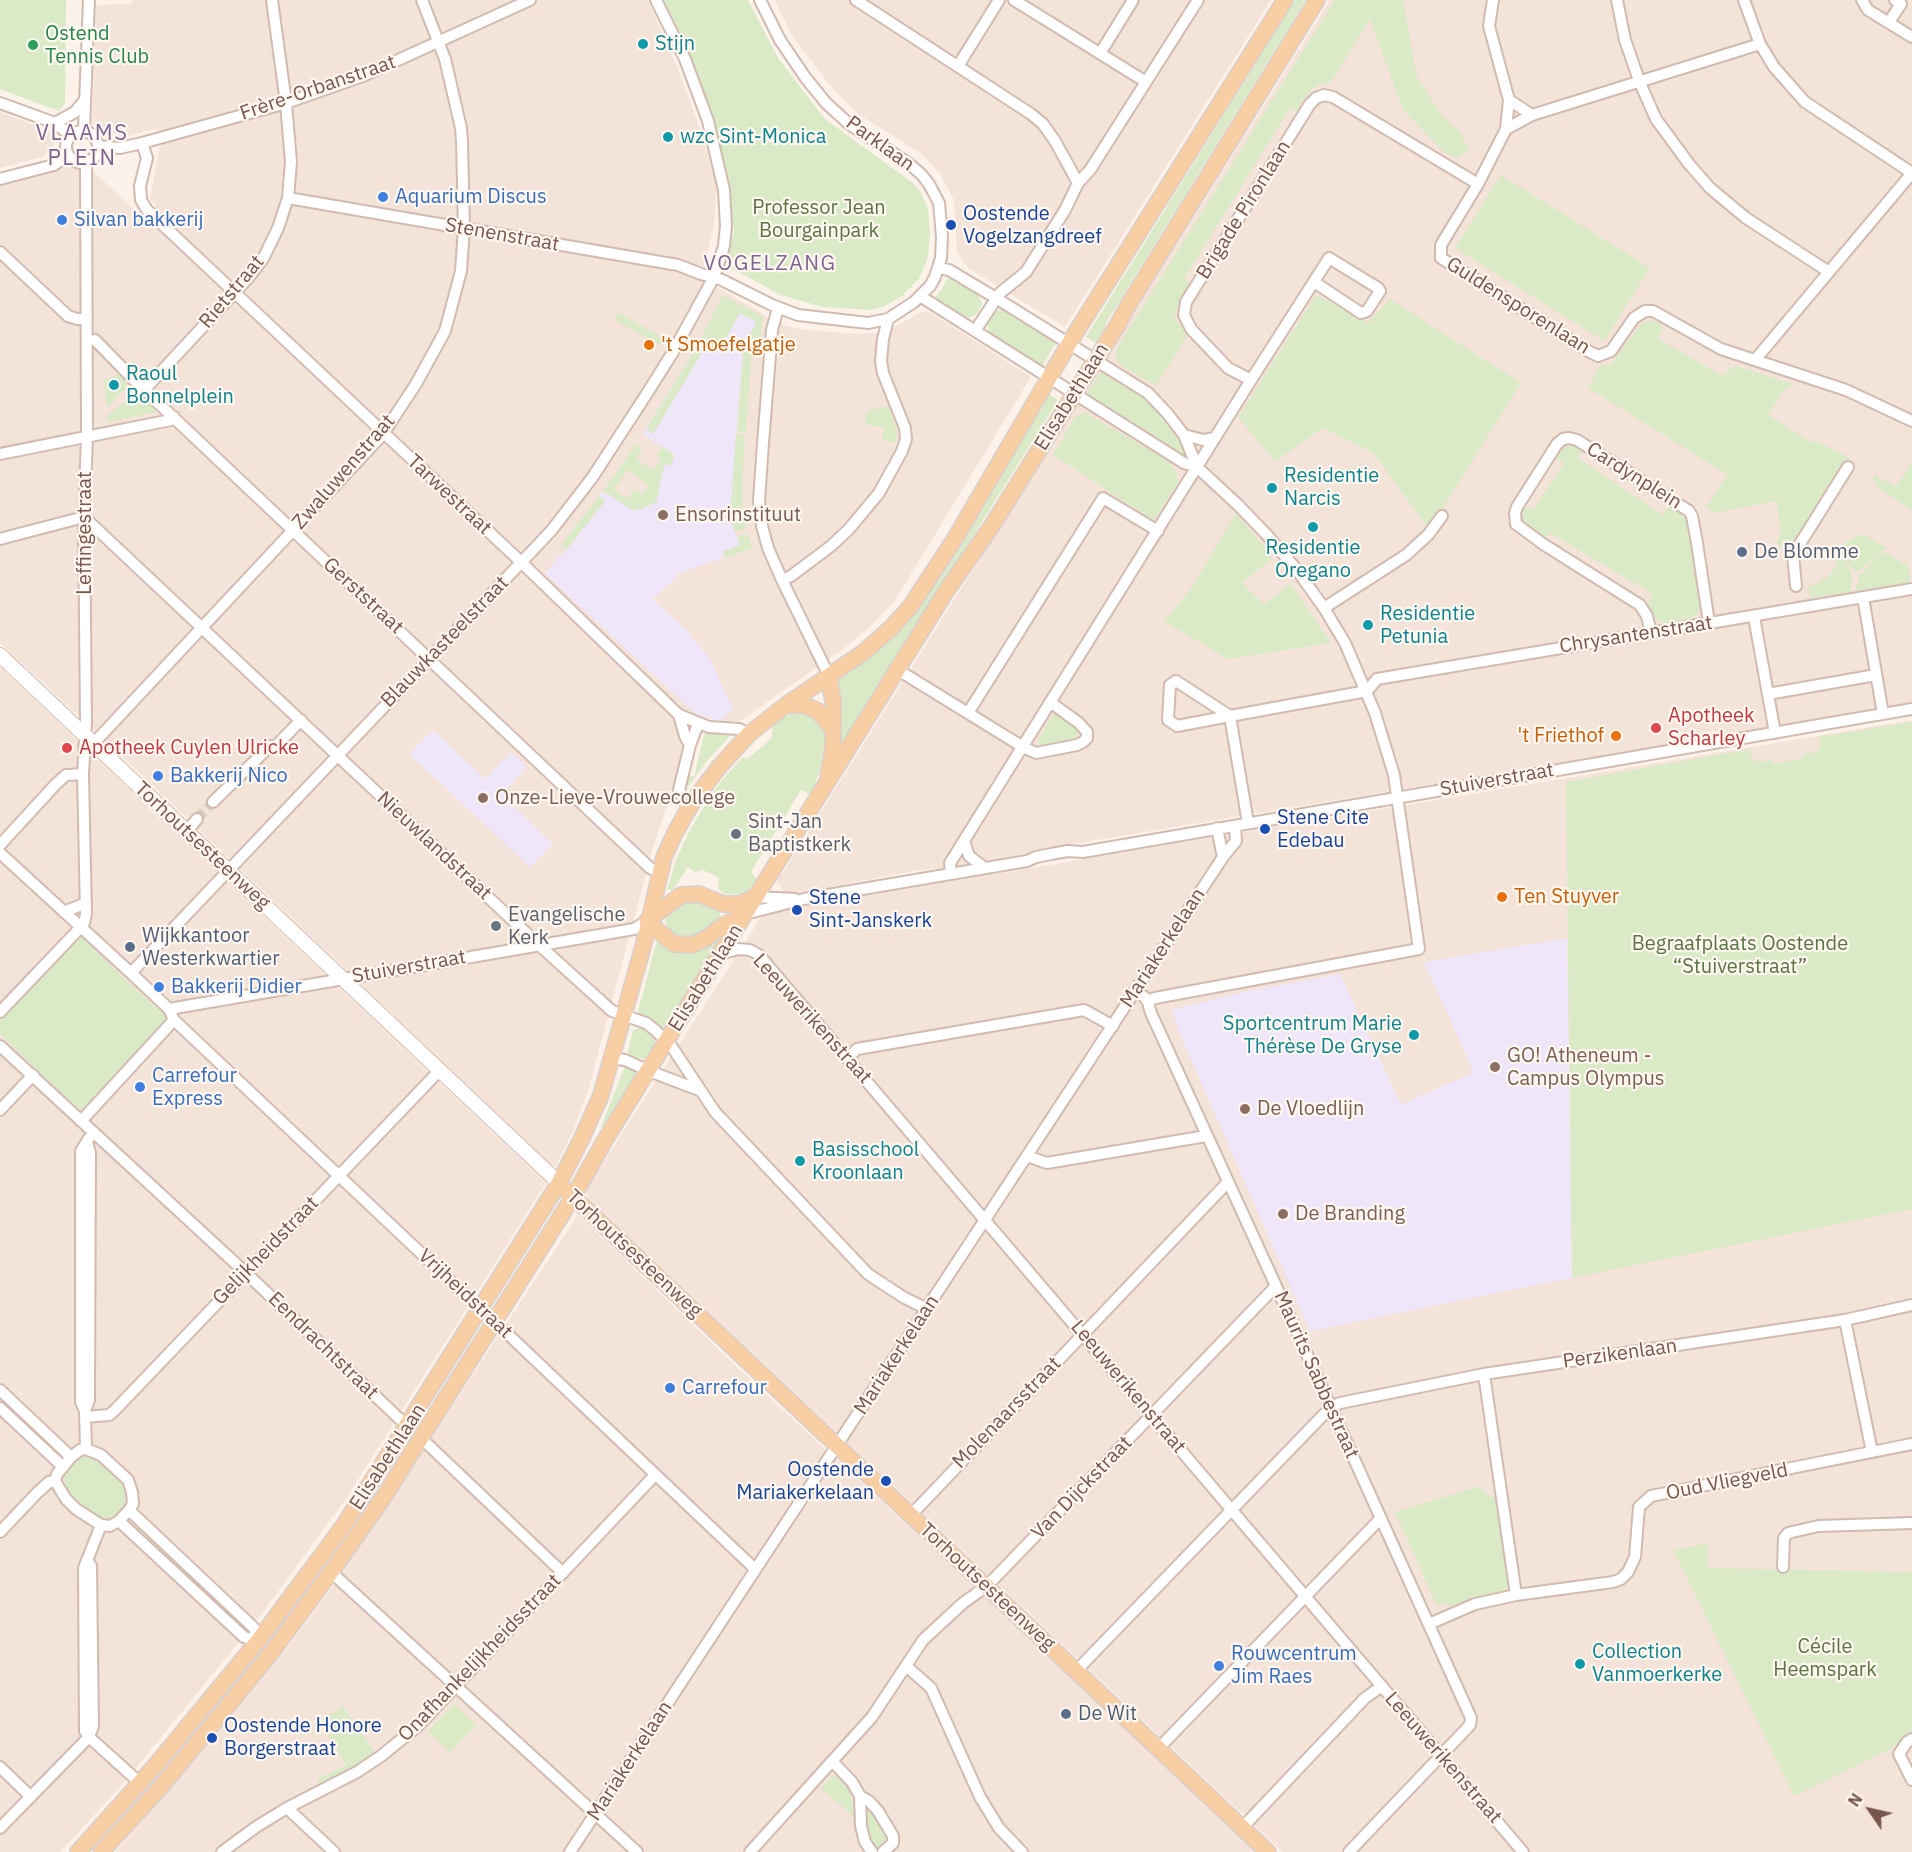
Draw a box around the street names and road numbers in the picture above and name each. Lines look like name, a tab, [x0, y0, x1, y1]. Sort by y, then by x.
street label: Frère-Orbanstraat	[237, 50, 399, 126]
street label: Parklaan	[841, 111, 919, 177]
street label: Brigade Pironlaan	[1192, 136, 1296, 284]
street label: Stenenstraat	[443, 213, 561, 257]
street label: Rietstraat	[195, 251, 269, 333]
street label: Guldensporenlaan	[1442, 252, 1594, 360]
street label: Elisabethlaan	[1030, 339, 1114, 455]
street label: Zwaluwenstraat	[288, 410, 400, 534]
street label: Cardynplein	[1582, 437, 1686, 515]
street label: Tarwestraat	[402, 450, 496, 540]
street label: Leffingestraat	[73, 471, 97, 595]
street label: Gerststraat	[318, 553, 408, 639]
street label: Blauwkasteelstraat	[376, 571, 514, 713]
street label: Chrysantenstraat	[1558, 611, 1714, 659]
street label: Stuiverstraat	[1438, 758, 1556, 802]
street label: Torhoutsesteenweg	[129, 777, 275, 915]
street label: Nieuwlandstraat	[372, 787, 496, 905]
street label: Mariakerkelaan	[1115, 884, 1211, 1012]
street label: Elisabethlaan	[664, 920, 748, 1036]
street label: Stuiverstraat	[350, 945, 468, 989]
street label: Leeuwerikenstraat	[747, 949, 877, 1089]
street label: Torhoutsesteenweg	[561, 1185, 707, 1323]
street label: Gelijkheidstraat	[208, 1192, 324, 1310]
street label: Vrijheidstraat	[413, 1244, 517, 1344]
street label: Eendrachtstraat	[263, 1287, 383, 1405]
street label: Maurits Sabbestraat	[1268, 1288, 1364, 1462]
street label: Mariakerkelaan	[849, 1291, 945, 1419]
street label: Leeuwerikenstraat	[1065, 1316, 1191, 1458]
street label: Perzikenlaan	[1561, 1334, 1679, 1374]
street label: Molenaarsstraat	[948, 1352, 1066, 1474]
street label: Elisabethlaan	[345, 1399, 431, 1515]
street label: Van Dijckstraat	[1027, 1431, 1137, 1545]
street label: Oud Vliegveld	[1664, 1458, 1790, 1506]
street label: Torhoutsesteenweg	[914, 1518, 1060, 1656]
street label: Onafhankelijkheidsstraat	[394, 1569, 566, 1747]
street label: Leeuwerikenstraat	[1379, 1687, 1507, 1829]
street label: Mariakerkelaan	[582, 1697, 678, 1825]

